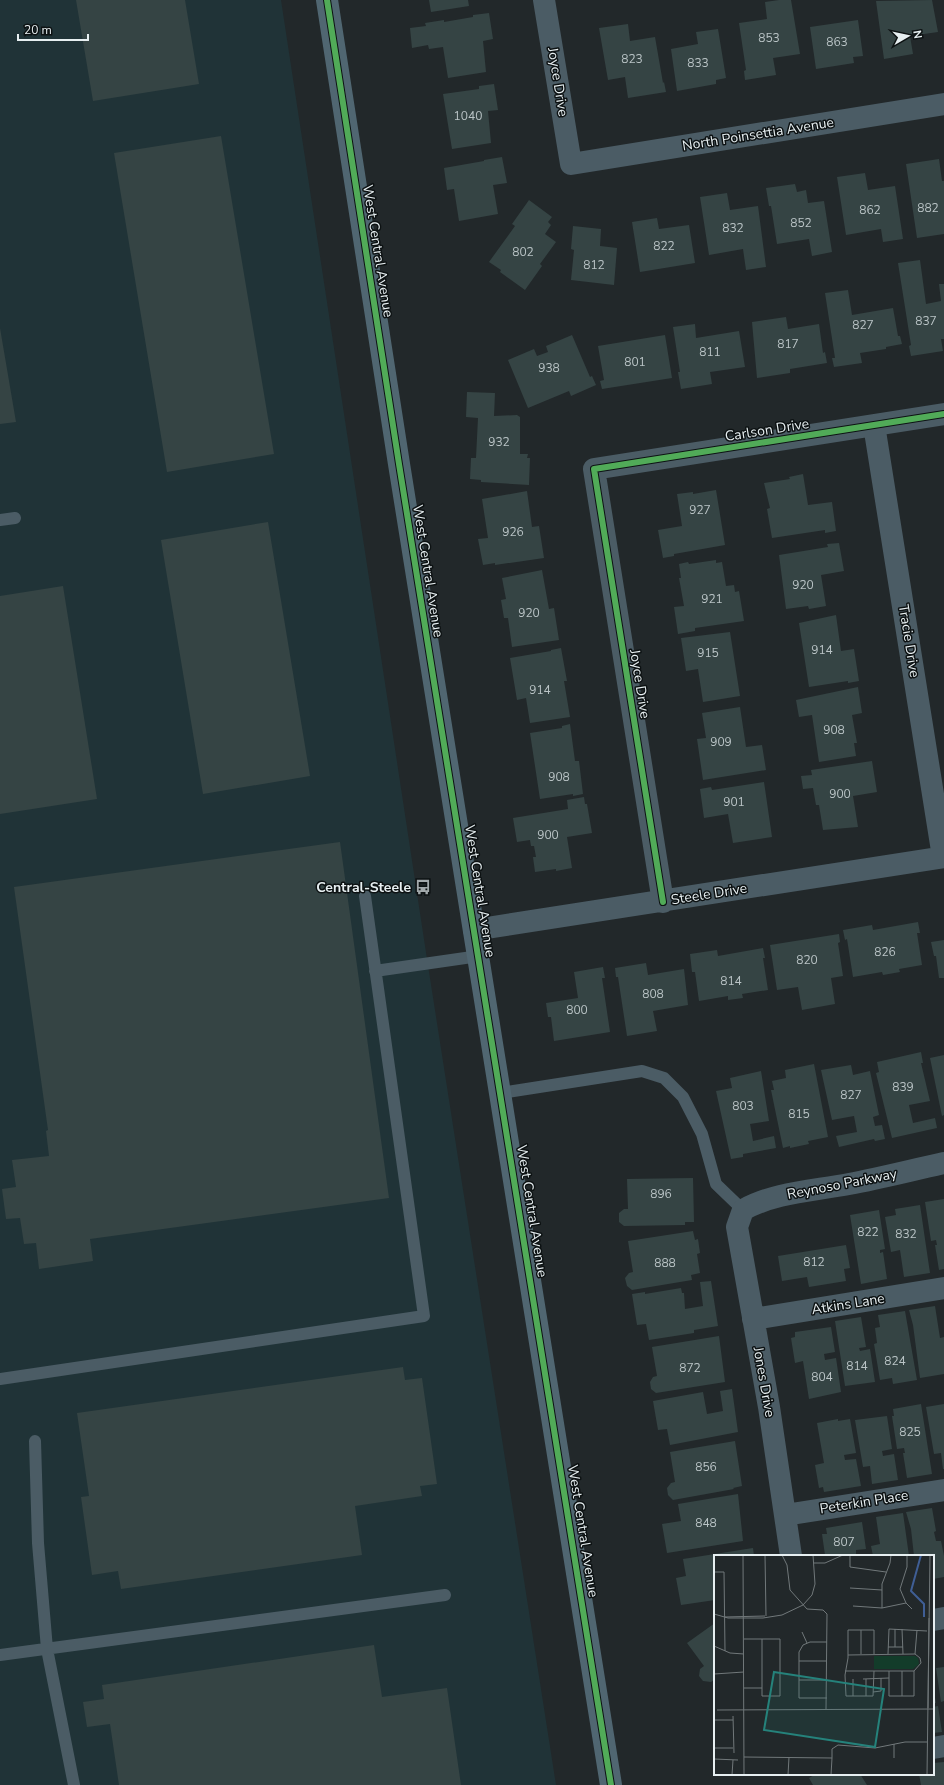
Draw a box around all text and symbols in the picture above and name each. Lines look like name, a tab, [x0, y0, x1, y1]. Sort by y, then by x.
scale bar	[18, 16, 88, 42]
north arrow	[888, 16, 928, 56]
text: 20 m	[24, 22, 52, 38]
text: N	[909, 29, 925, 40]
house number: 853	[758, 30, 780, 46]
house number: 863	[826, 34, 848, 50]
street label: Joyce Drive	[543, 45, 573, 118]
house number: 823	[621, 51, 643, 67]
house number: 833	[687, 55, 709, 71]
house number: 1040	[454, 108, 482, 124]
street label: North Poinsettia Avenue	[681, 113, 835, 155]
street label: West Central Avenue	[358, 183, 398, 319]
house number: 882	[917, 200, 939, 216]
house number: 862	[859, 202, 881, 218]
house number: 852	[790, 215, 812, 231]
house number: 832	[722, 220, 744, 236]
house number: 822	[653, 238, 675, 254]
house number: 802	[512, 244, 534, 260]
house number: 812	[583, 257, 605, 273]
house number: 837	[915, 313, 937, 329]
house number: 827	[852, 317, 874, 333]
house number: 817	[777, 336, 799, 352]
house number: 811	[699, 344, 721, 360]
house number: 801	[624, 354, 646, 370]
house number: 938	[538, 360, 560, 376]
street label: Carlson Drive	[724, 414, 810, 446]
house number: 932	[488, 434, 510, 450]
house number: 927	[689, 502, 711, 518]
street label: West Central Avenue	[408, 503, 448, 639]
house number: 926	[502, 524, 524, 540]
house number: 920	[792, 577, 814, 593]
house number: 921	[701, 591, 723, 607]
street label: Tracie Drive	[894, 603, 924, 679]
house number: 920	[518, 605, 540, 621]
house number: 914	[811, 642, 833, 658]
house number: 915	[697, 645, 719, 661]
street label: Joyce Drive	[625, 647, 655, 720]
house number: 914	[529, 682, 551, 698]
house number: 908	[823, 722, 845, 738]
house number: 909	[710, 734, 732, 750]
house number: 908	[548, 769, 570, 785]
house number: 900	[829, 786, 851, 802]
house number: 901	[723, 794, 745, 810]
street label: West Central Avenue	[460, 823, 500, 959]
house number: 900	[537, 827, 559, 843]
place label: Central-Steele	[316, 878, 411, 897]
bus stop icon: Central-Steele	[414, 878, 432, 896]
street label: Steele Drive	[670, 879, 748, 909]
house number: 826	[874, 944, 896, 960]
house number: 820	[796, 952, 818, 968]
house number: 814	[720, 973, 742, 989]
house number: 808	[642, 986, 664, 1002]
house number: 800	[566, 1002, 588, 1018]
house number: 839	[892, 1079, 914, 1095]
house number: 827	[840, 1087, 862, 1103]
house number: 803	[732, 1098, 754, 1114]
house number: 815	[788, 1106, 810, 1122]
street label: West Central Avenue	[512, 1143, 552, 1279]
street label: Reynoso Parkway	[785, 1164, 899, 1204]
house number: 896	[650, 1186, 672, 1202]
house number: 822	[857, 1224, 879, 1240]
house number: 832	[895, 1226, 917, 1242]
house number: 812	[803, 1254, 825, 1270]
house number: 888	[654, 1255, 676, 1271]
street label: Atkins Lane	[810, 1289, 886, 1319]
street label: Jones Drive	[748, 1344, 780, 1419]
house number: 824	[884, 1353, 906, 1369]
house number: 814	[846, 1358, 868, 1374]
house number: 872	[679, 1360, 701, 1376]
house number: 804	[811, 1369, 833, 1385]
house number: 825	[899, 1424, 921, 1440]
house number: 856	[695, 1459, 717, 1475]
street label: West Central Avenue	[563, 1463, 603, 1599]
street label: Peterkin Place	[818, 1486, 910, 1518]
house number: 848	[695, 1515, 717, 1531]
house number: 807	[833, 1534, 855, 1550]
inset map	[714, 1555, 934, 1775]

